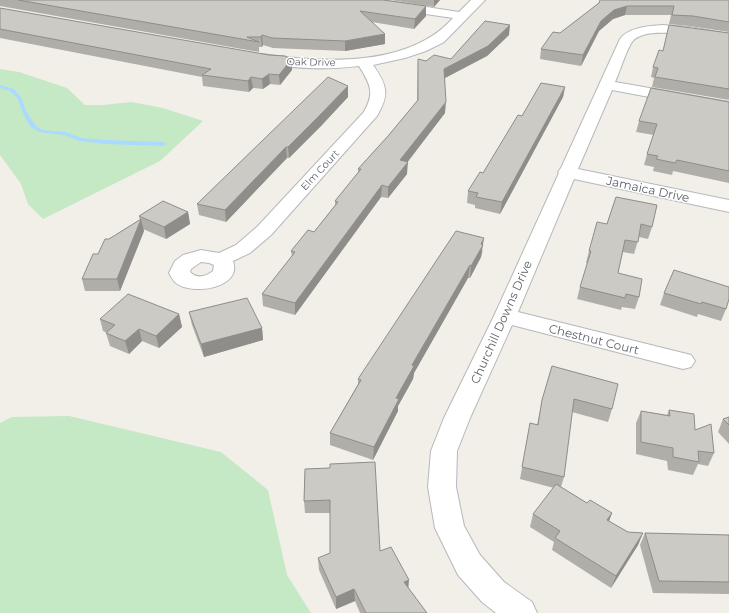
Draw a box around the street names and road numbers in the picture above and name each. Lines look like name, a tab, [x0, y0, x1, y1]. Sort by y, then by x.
street label: Oak Drive	[286, 55, 336, 69]
street label: Elm Court	[298, 147, 342, 193]
street label: Jamaica Drive	[604, 173, 691, 205]
street label: Churchill Downs Drive	[467, 258, 535, 386]
street label: Chestnut Court	[547, 321, 641, 357]

